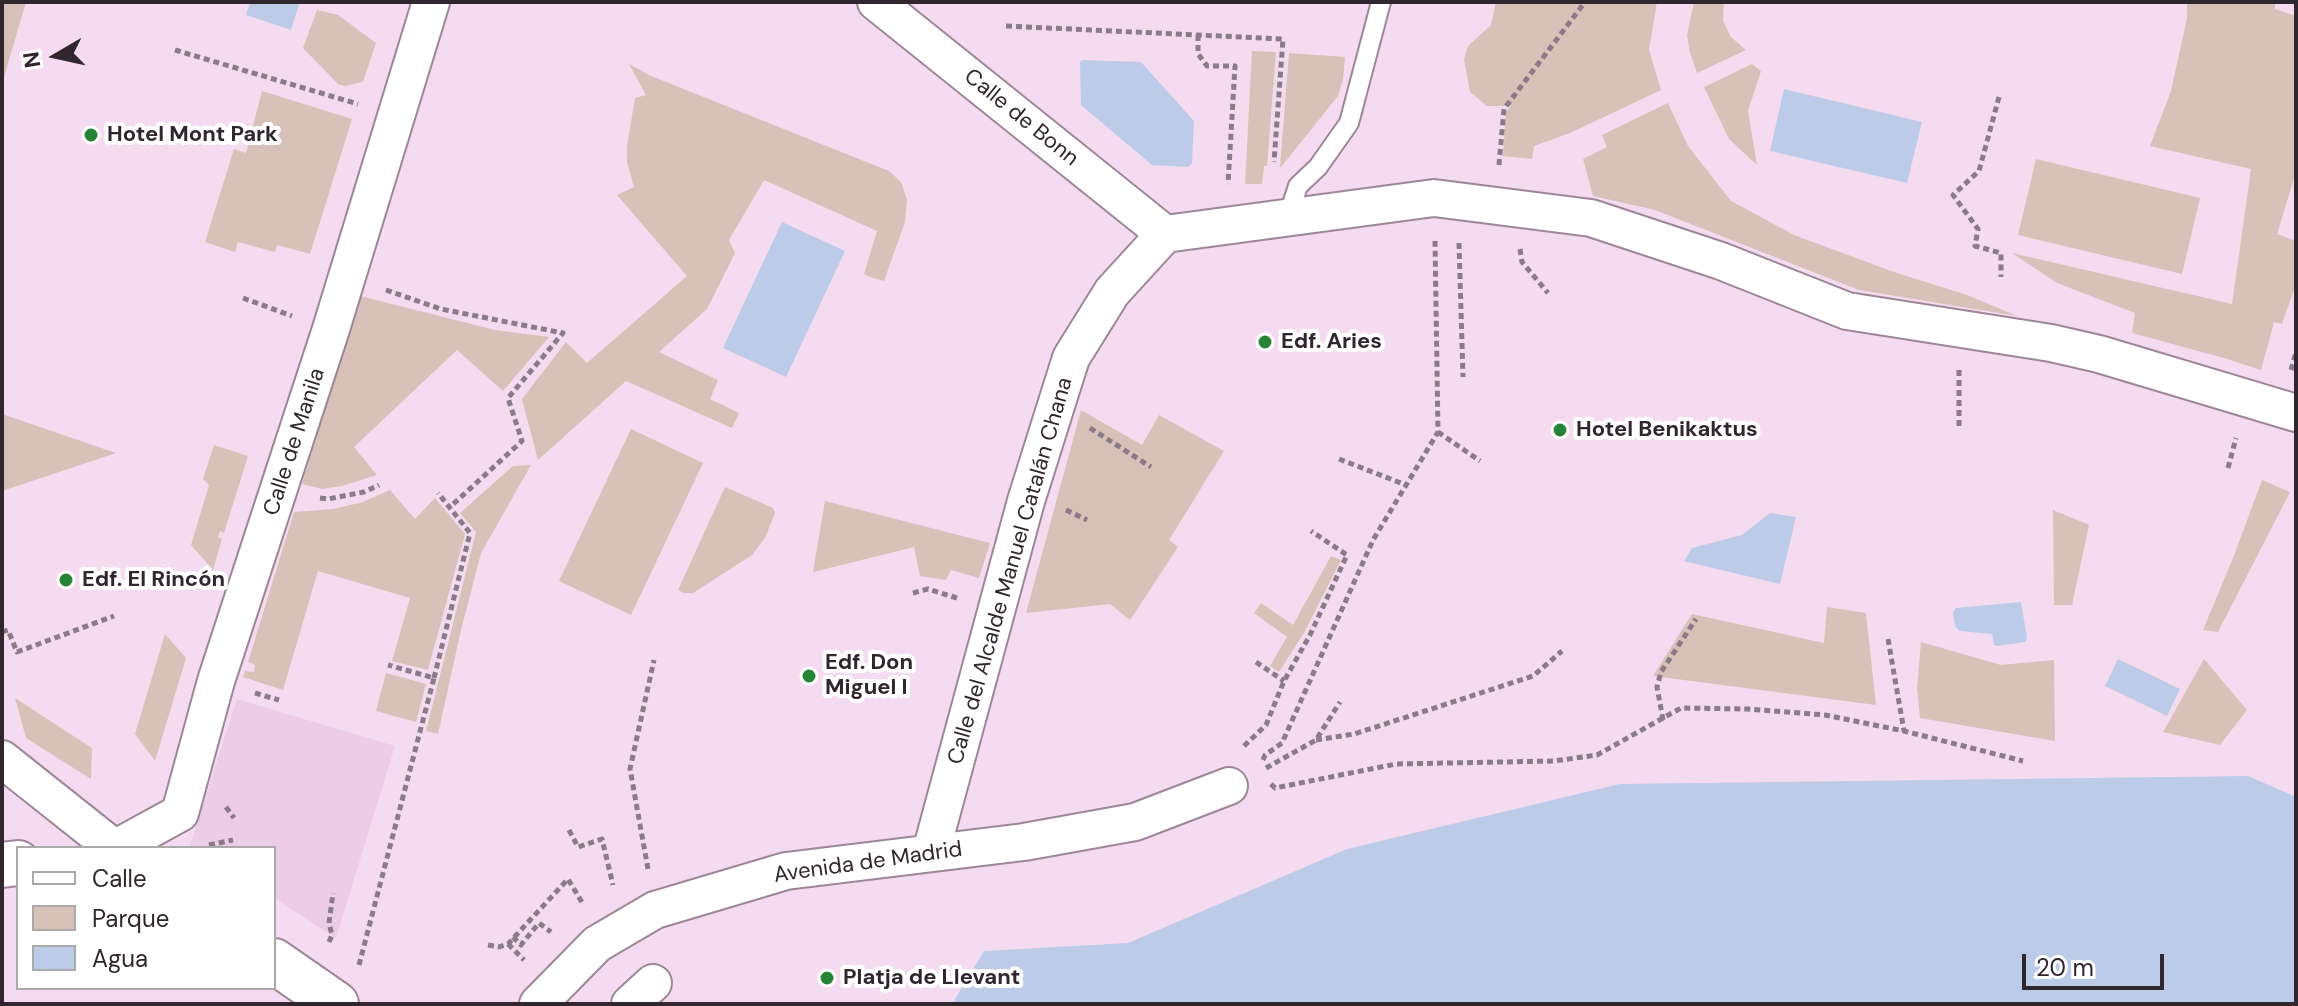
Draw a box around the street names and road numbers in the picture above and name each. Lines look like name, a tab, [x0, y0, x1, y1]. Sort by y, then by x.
street label: Calle de Bonn	[958, 64, 1084, 172]
street label: Calle de Manila	[259, 365, 331, 519]
street label: Calle del Alcalde Manuel Catalán Chana	[943, 374, 1079, 768]
street label: Avenida de Madrid	[772, 837, 964, 889]

